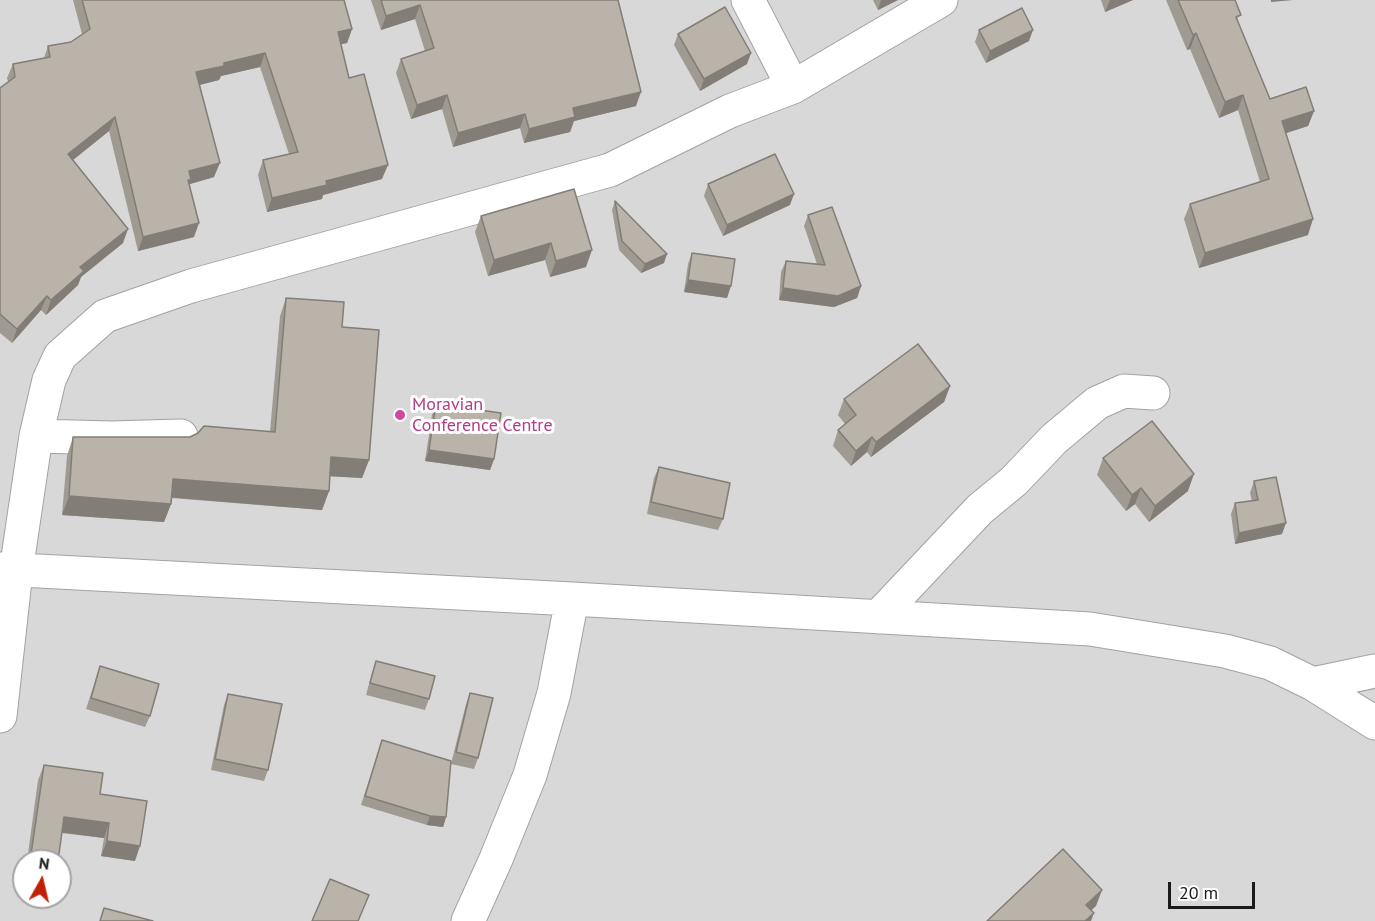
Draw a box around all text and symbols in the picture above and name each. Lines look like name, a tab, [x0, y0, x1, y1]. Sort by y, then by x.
place label: Moravian Conference Centre	[412, 394, 553, 436]
marker: Moravian Conference Centre	[393, 408, 407, 422]
north arrow	[12, 849, 72, 909]
text: N	[38, 853, 51, 874]
scale bar	[1171, 870, 1258, 908]
text: 20 m	[1179, 881, 1218, 904]

